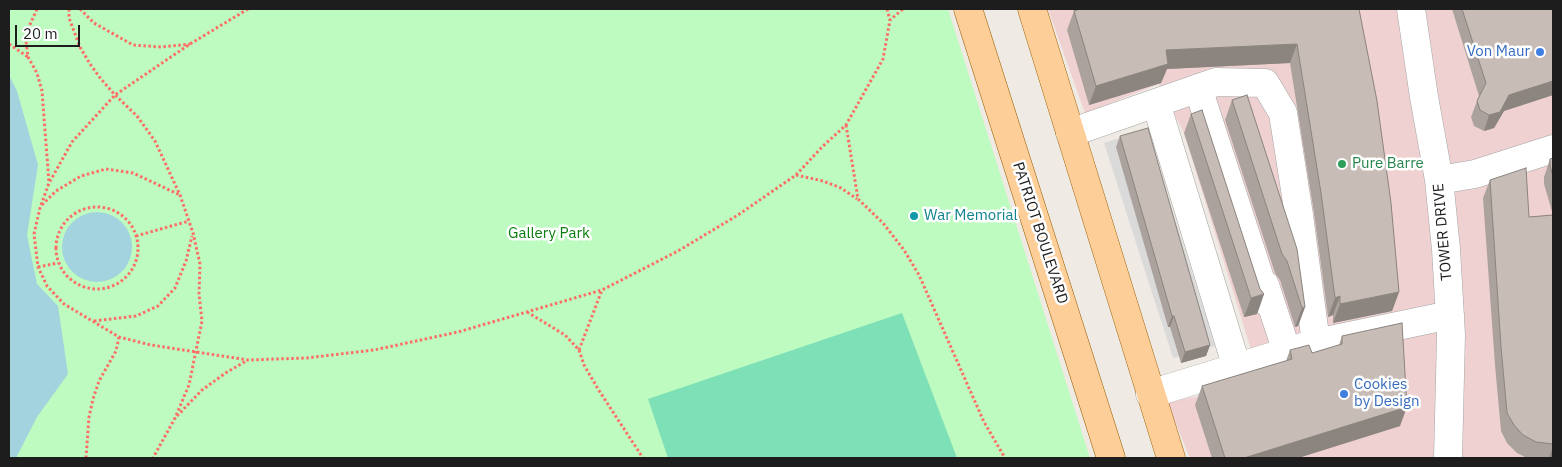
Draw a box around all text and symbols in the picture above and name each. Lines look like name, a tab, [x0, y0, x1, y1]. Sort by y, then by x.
scale bar	[18, 15, 82, 47]
text: 20 m	[23, 24, 58, 43]
place label: Von Maur	[1467, 43, 1530, 61]
marker: Von Maur	[1534, 46, 1546, 58]
place label: Pure Barre	[1352, 155, 1424, 173]
marker: Pure Barre	[1336, 158, 1348, 170]
street label: PATRIOT BOULEVARD	[1009, 160, 1071, 306]
street label: TOWER DRIVE	[1430, 183, 1456, 281]
place label: War Memorial	[924, 207, 1018, 225]
marker: War Memorial	[908, 210, 920, 222]
park label: Gallery Park	[508, 225, 590, 243]
place label: Cookies by Design	[1354, 376, 1419, 411]
marker: Cookies by Design	[1338, 388, 1350, 400]

